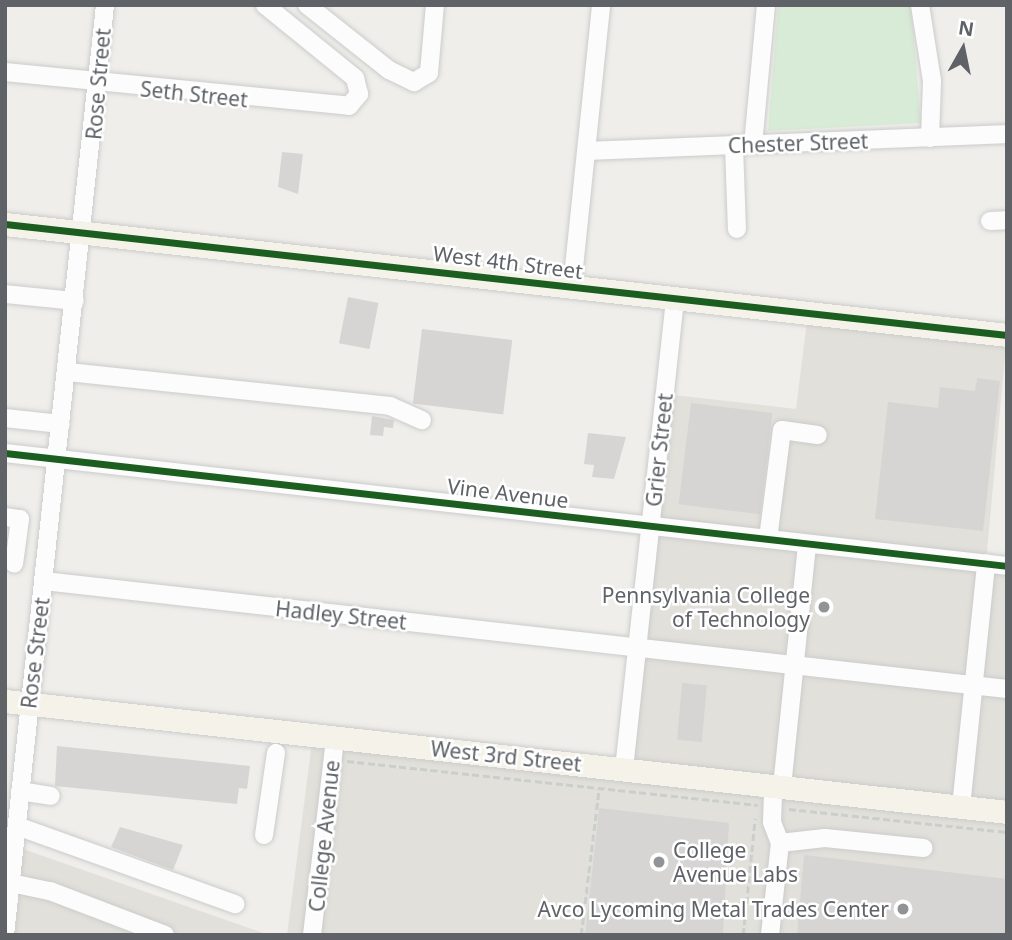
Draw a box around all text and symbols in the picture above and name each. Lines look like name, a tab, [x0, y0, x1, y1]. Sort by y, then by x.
north arrow	[928, 14, 998, 84]
text: N	[957, 14, 976, 42]
street label: Rose Street	[81, 27, 115, 141]
street label: Seth Street	[139, 76, 249, 112]
street label: Chester Street	[727, 128, 869, 158]
street label: West 4th Street	[432, 240, 584, 284]
street label: Grier Street	[641, 392, 677, 508]
street label: Vine Avenue	[446, 473, 570, 513]
place label: Pennsylvania College of Technology	[602, 582, 810, 632]
street label: Rose Street	[16, 596, 54, 710]
street label: Hadley Street	[274, 596, 408, 634]
marker: Pennsylvania College of Technology	[816, 599, 832, 615]
street label: West 3rd Street	[429, 736, 583, 776]
street label: College Avenue	[303, 759, 345, 913]
place label: College Avenue Labs	[673, 837, 798, 887]
marker: College Avenue Labs	[651, 854, 667, 870]
place label: Avco Lycoming Metal Trades Center	[538, 896, 889, 922]
marker: Avco Lycoming Metal Trades Center	[895, 901, 911, 917]

